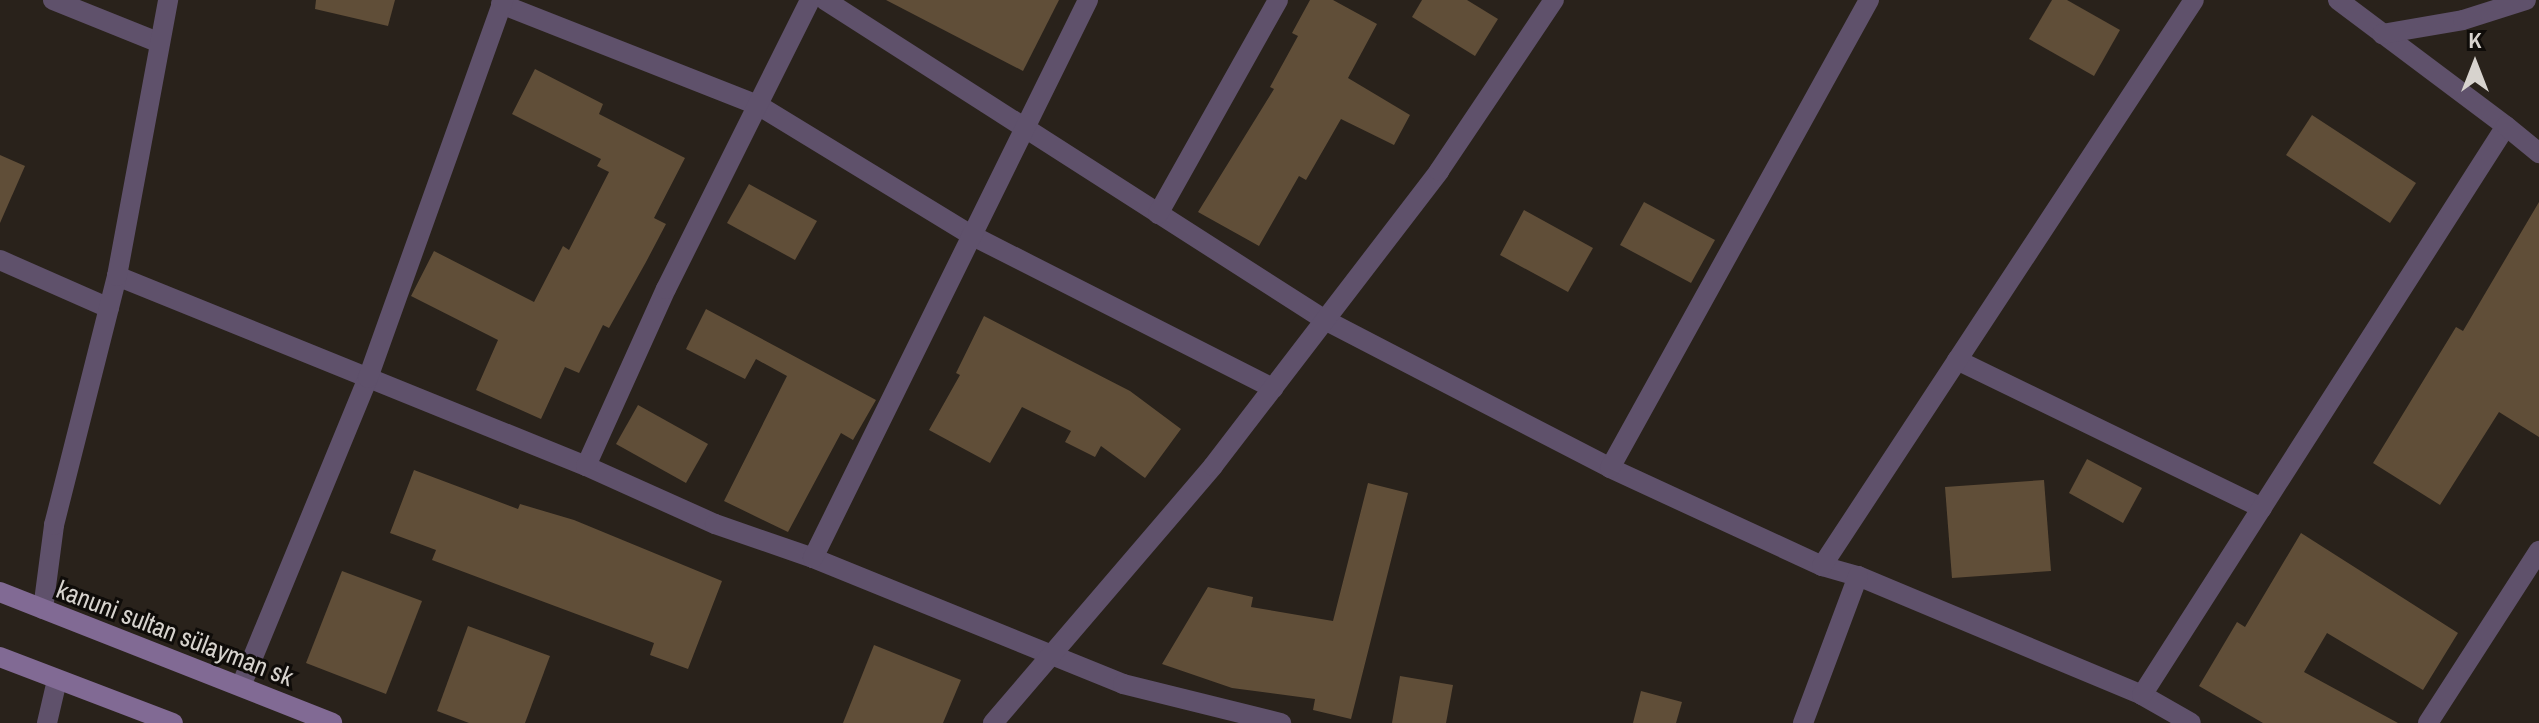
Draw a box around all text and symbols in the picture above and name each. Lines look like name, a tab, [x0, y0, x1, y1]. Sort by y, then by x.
north arrow	[2435, 24, 2515, 104]
text: K	[2468, 25, 2482, 55]
street label: kanuni sultan sülayman sk	[52, 573, 298, 693]

